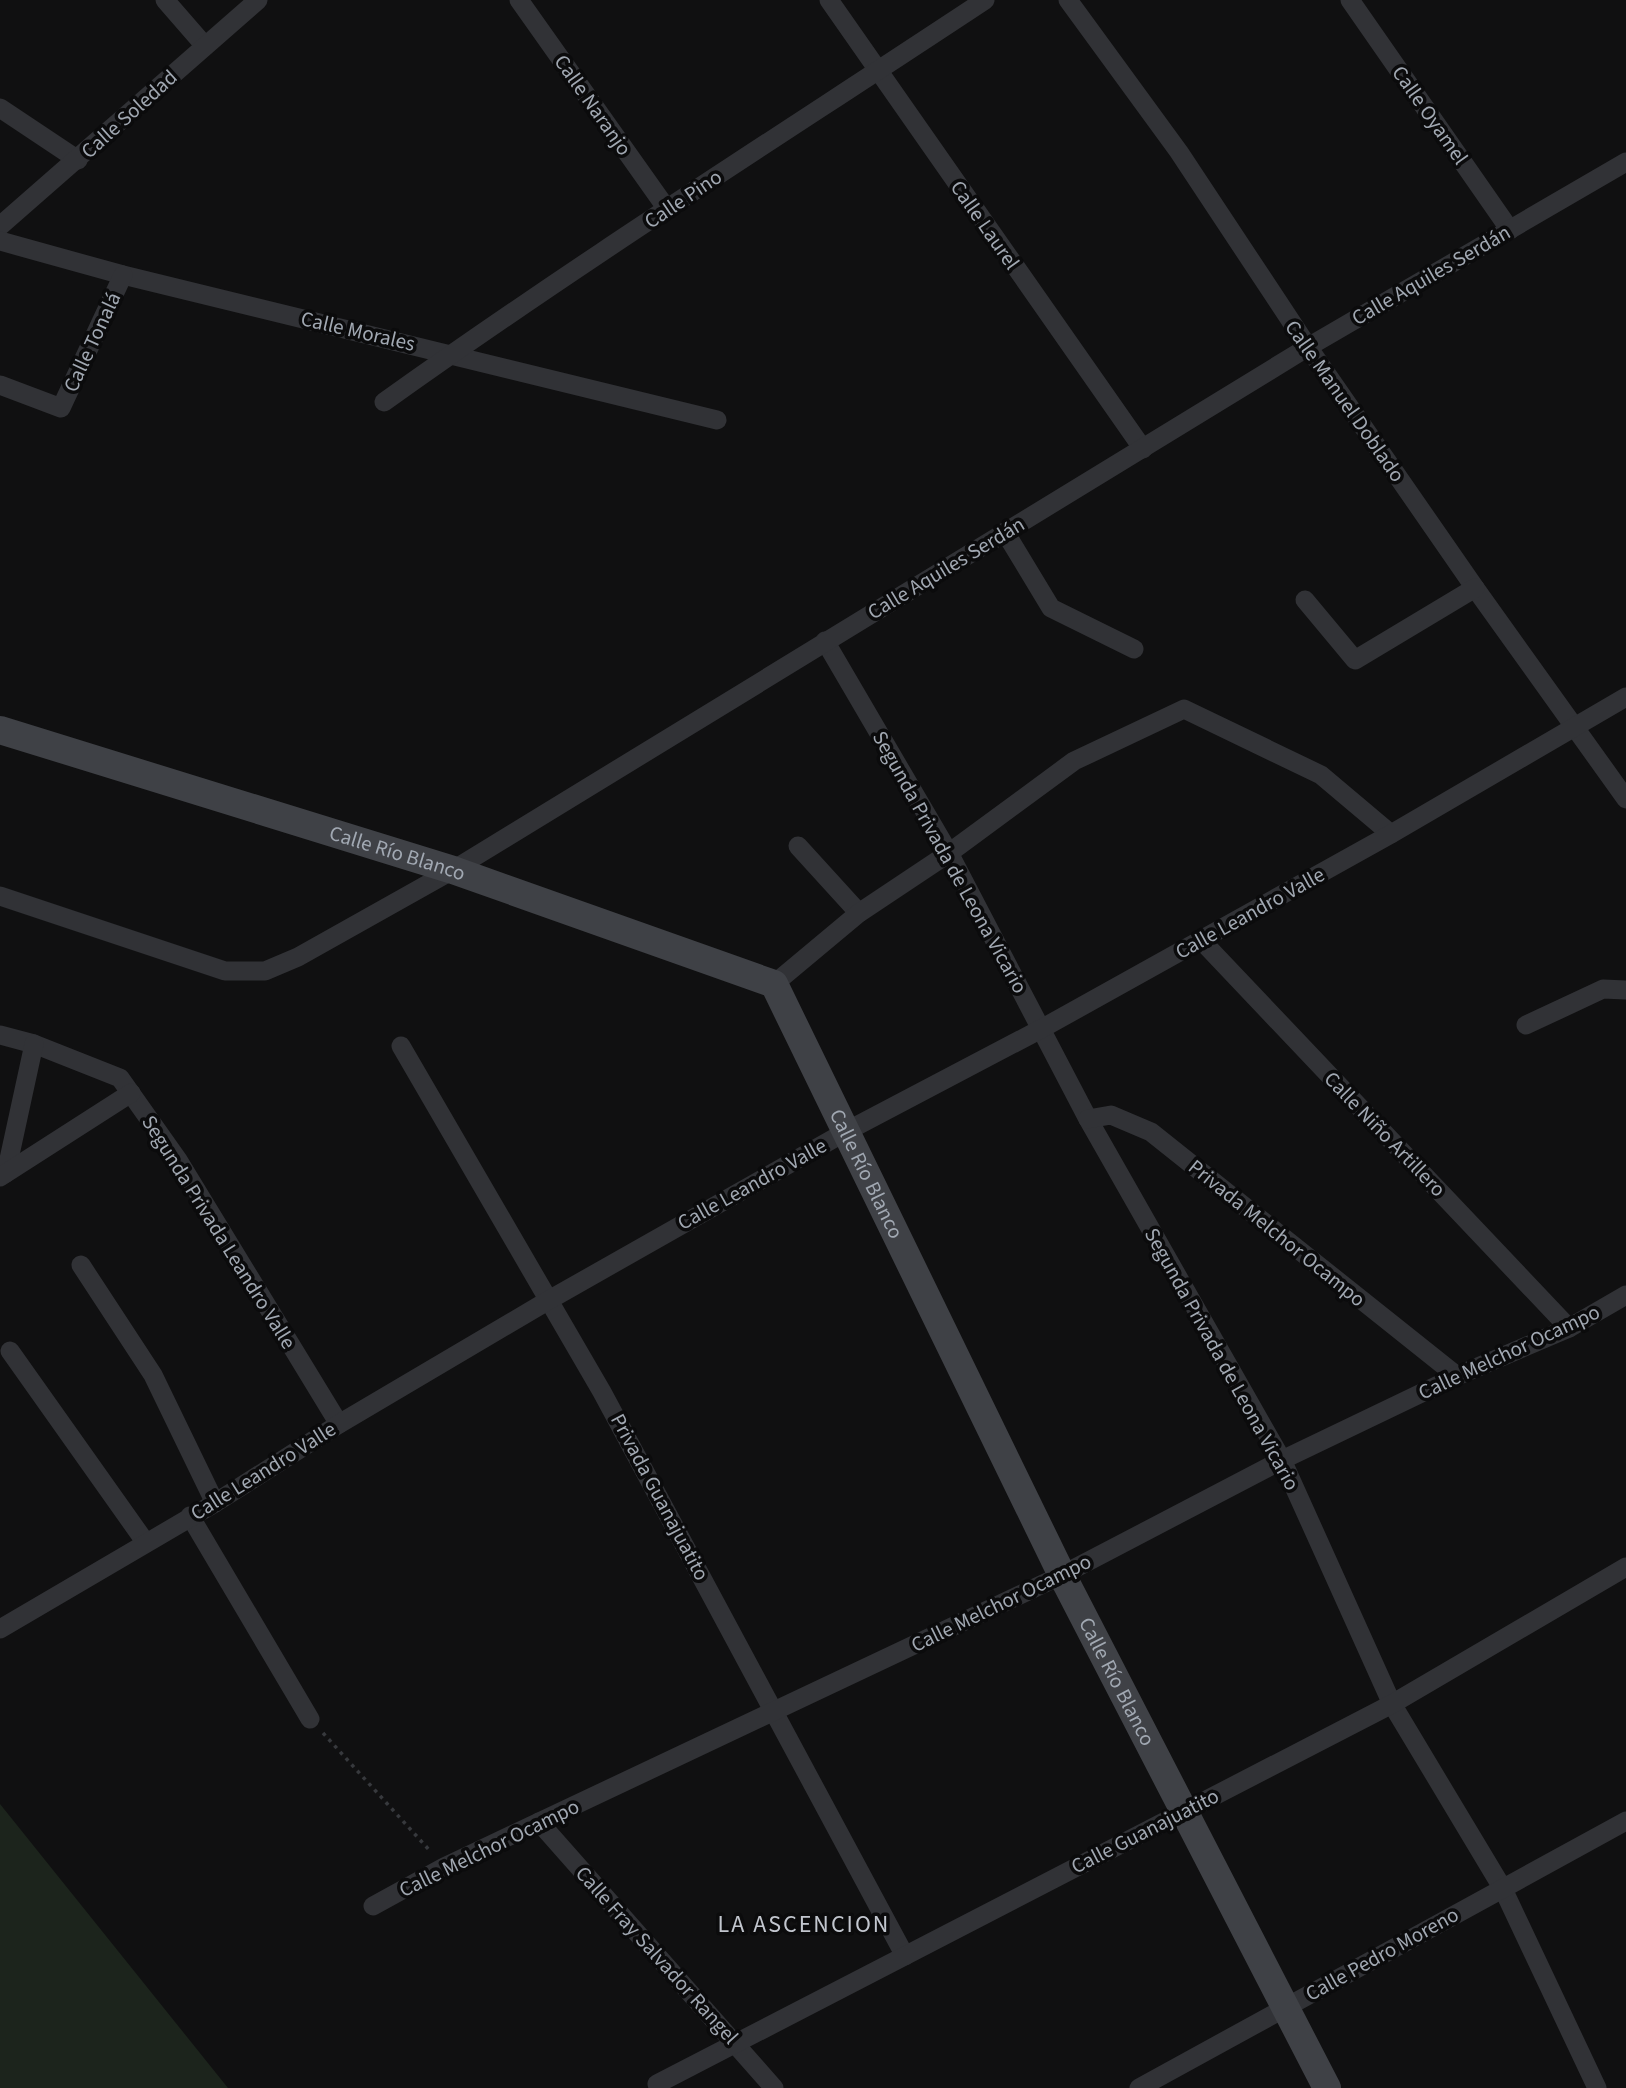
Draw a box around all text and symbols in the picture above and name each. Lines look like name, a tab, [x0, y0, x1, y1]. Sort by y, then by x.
street label: Calle Naranjo	[547, 48, 639, 162]
street label: Calle Oyamel	[1385, 59, 1475, 171]
street label: Calle Soledad	[74, 63, 184, 165]
street label: Calle Pino	[638, 162, 728, 236]
street label: Calle Laurel	[943, 174, 1027, 276]
street label: Calle Aquiles Serdán	[1346, 217, 1516, 333]
street label: Calle Tonalá	[56, 287, 128, 397]
street label: Calle Morales	[298, 303, 418, 359]
street label: Calle Manuel Doblado	[1278, 314, 1412, 488]
street label: Calle Aquiles Serdán	[862, 509, 1030, 627]
street label: Segunda Privada de Leona Vicario	[865, 725, 1035, 999]
street label: Calle Río Blanco	[326, 818, 470, 888]
street label: Calle Leandro Valle	[1170, 860, 1330, 966]
street label: Calle Niño Artillero	[1317, 1064, 1453, 1204]
street label: Calle Río Blanco	[822, 1104, 911, 1244]
street label: Segunda Privada Leandro Valle	[135, 1109, 303, 1355]
street label: Calle Leandro Valle	[672, 1131, 832, 1237]
street label: Privada Melchor Ocampo	[1182, 1152, 1372, 1314]
street label: Segunda Privada de Leona Vicario	[1137, 1222, 1307, 1496]
street label: Calle Melchor Ocampo	[1413, 1297, 1605, 1407]
street label: Privada Guanajuatito	[603, 1408, 717, 1586]
street label: Calle Leandro Valle	[184, 1414, 342, 1528]
street label: Calle Melchor Ocampo	[906, 1546, 1096, 1660]
street label: Calle Río Blanco	[1071, 1612, 1163, 1751]
street label: Calle Guanajuatito	[1066, 1781, 1224, 1881]
street label: Calle Melchor Ocampo	[394, 1791, 584, 1905]
street label: Calle Fray Salvador Rangel	[569, 1859, 745, 2051]
street label: Calle Pedro Moreno	[1300, 1899, 1464, 2009]
district label: LA ASCENCION	[718, 1907, 890, 1942]

